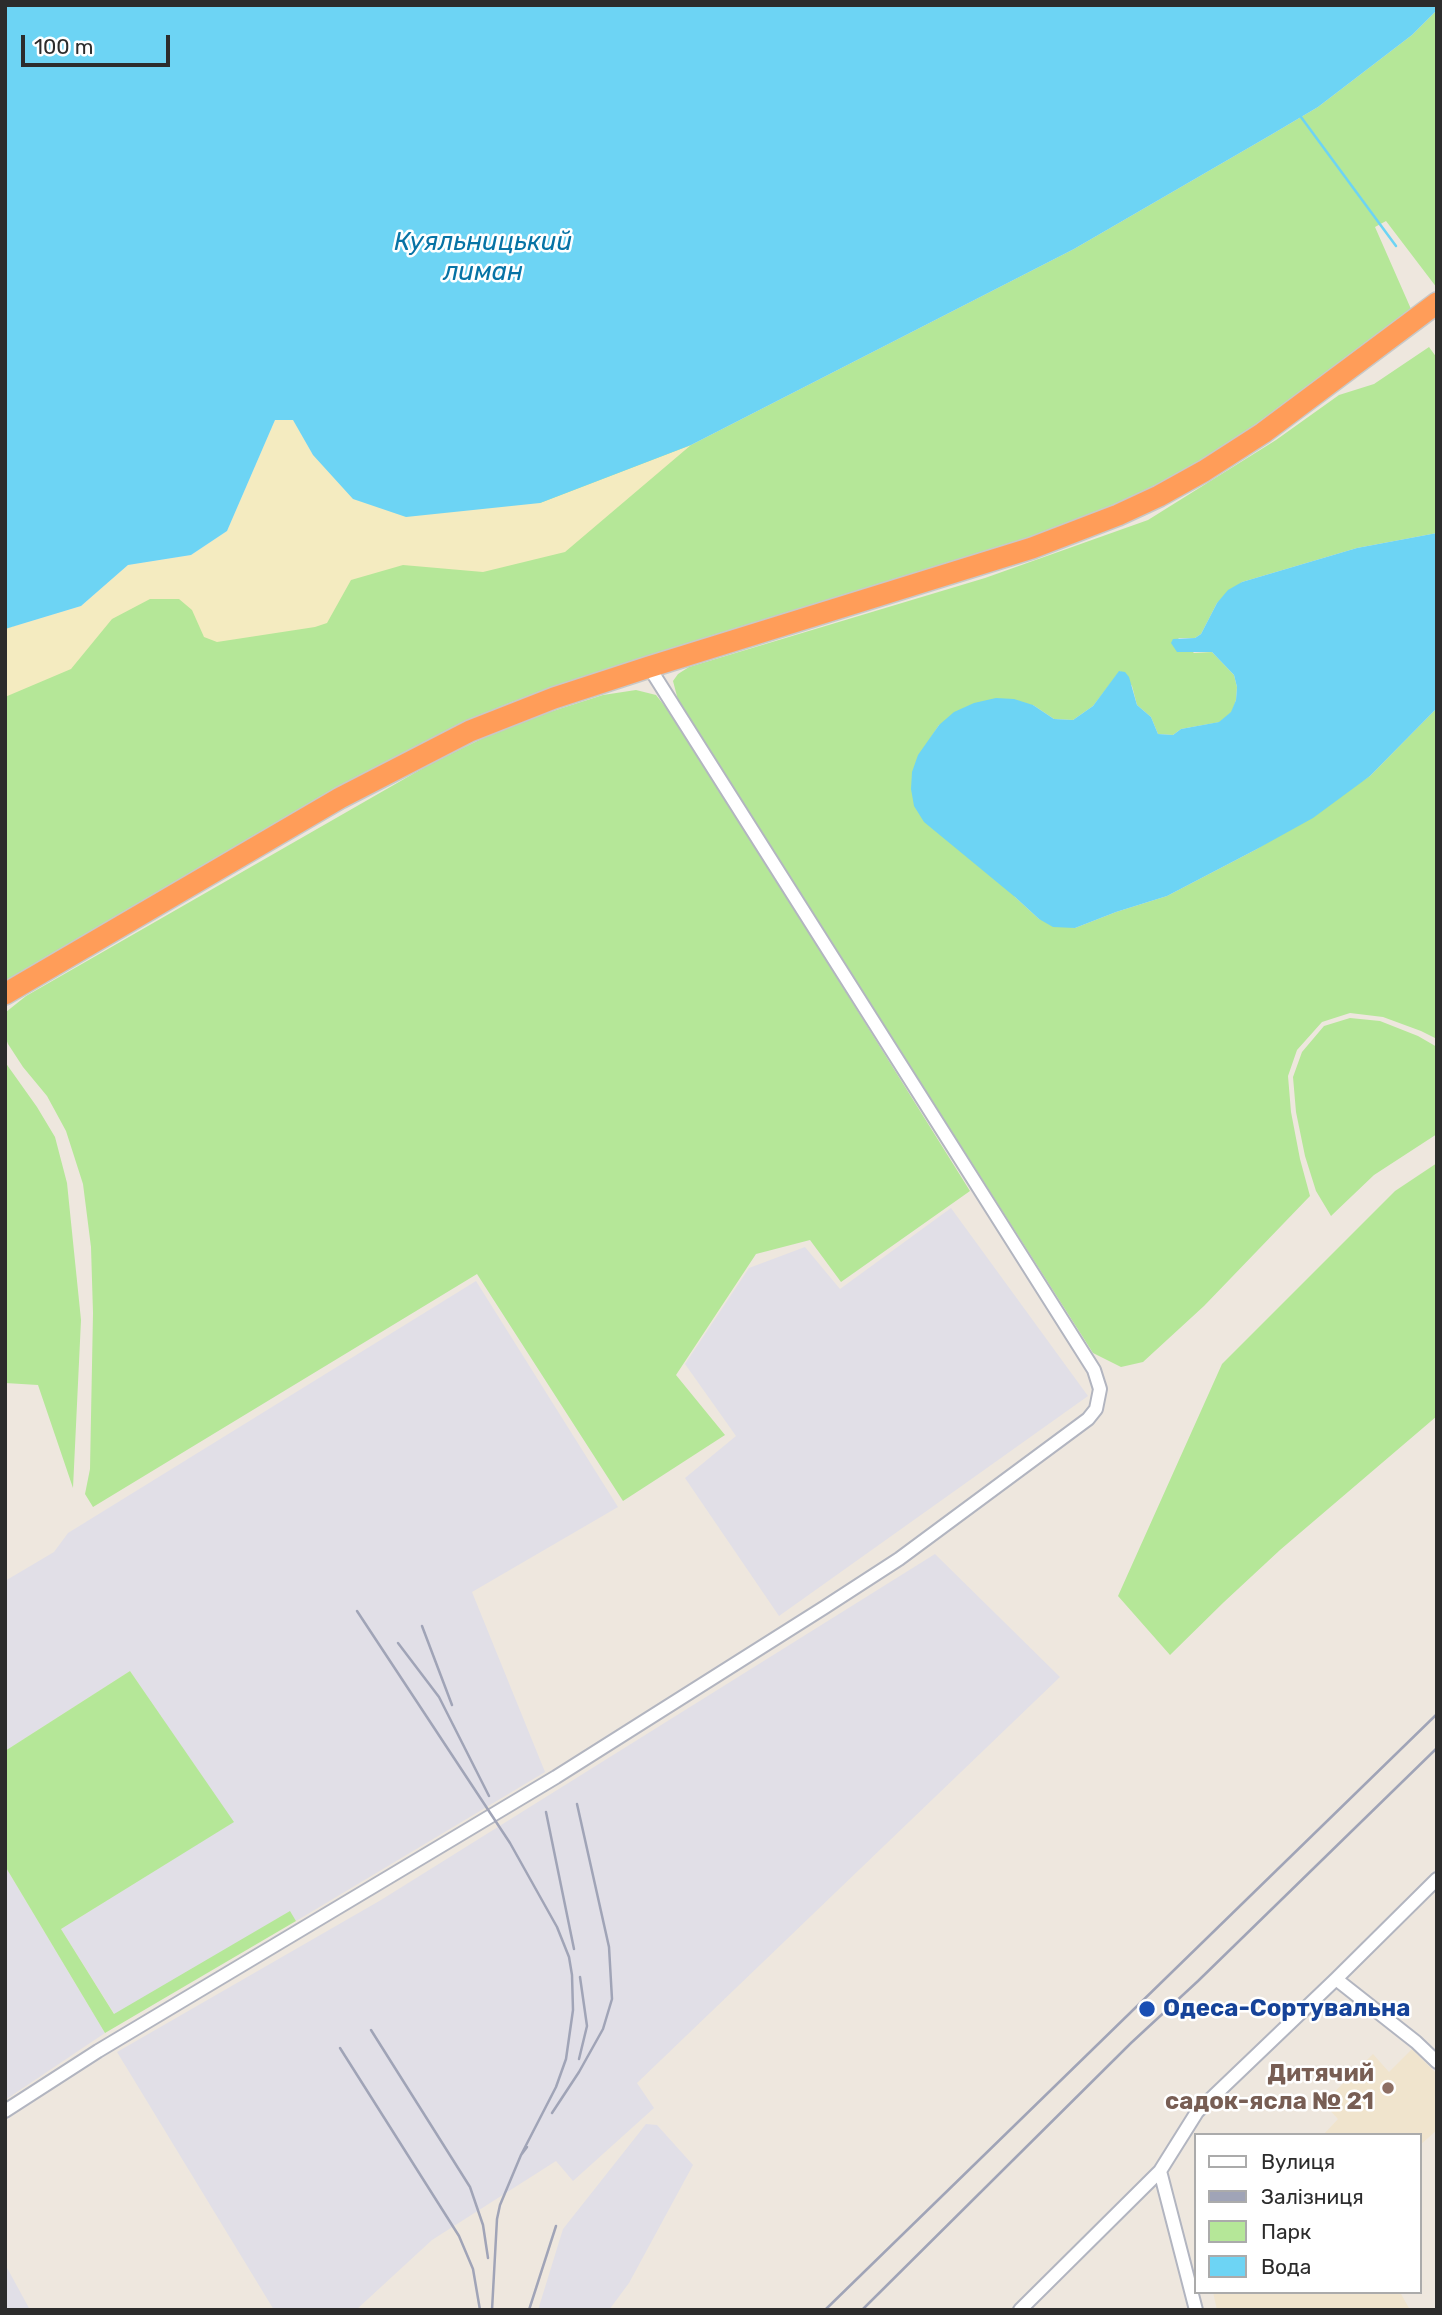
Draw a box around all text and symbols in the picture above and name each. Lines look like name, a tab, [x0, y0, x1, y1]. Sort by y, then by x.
scale bar	[24, 21, 173, 65]
text: 100 m	[34, 34, 93, 59]
water label: Куяльницький лиман	[394, 226, 572, 288]
place label: Одеса-Сортувальна	[1163, 1995, 1410, 2023]
marker: Одеса-Сортувальна	[1137, 1999, 1157, 2019]
place label: Дитячий садок-ясла № 21	[1165, 2060, 1374, 2116]
marker: Дитячий садок-ясла № 21	[1380, 2080, 1396, 2096]
legend	[1194, 2133, 1421, 2294]
text: Вулиця	[1261, 2149, 1335, 2174]
text: Залізниця	[1261, 2184, 1364, 2209]
text: Парк	[1261, 2219, 1311, 2244]
text: Вода	[1261, 2254, 1311, 2279]

